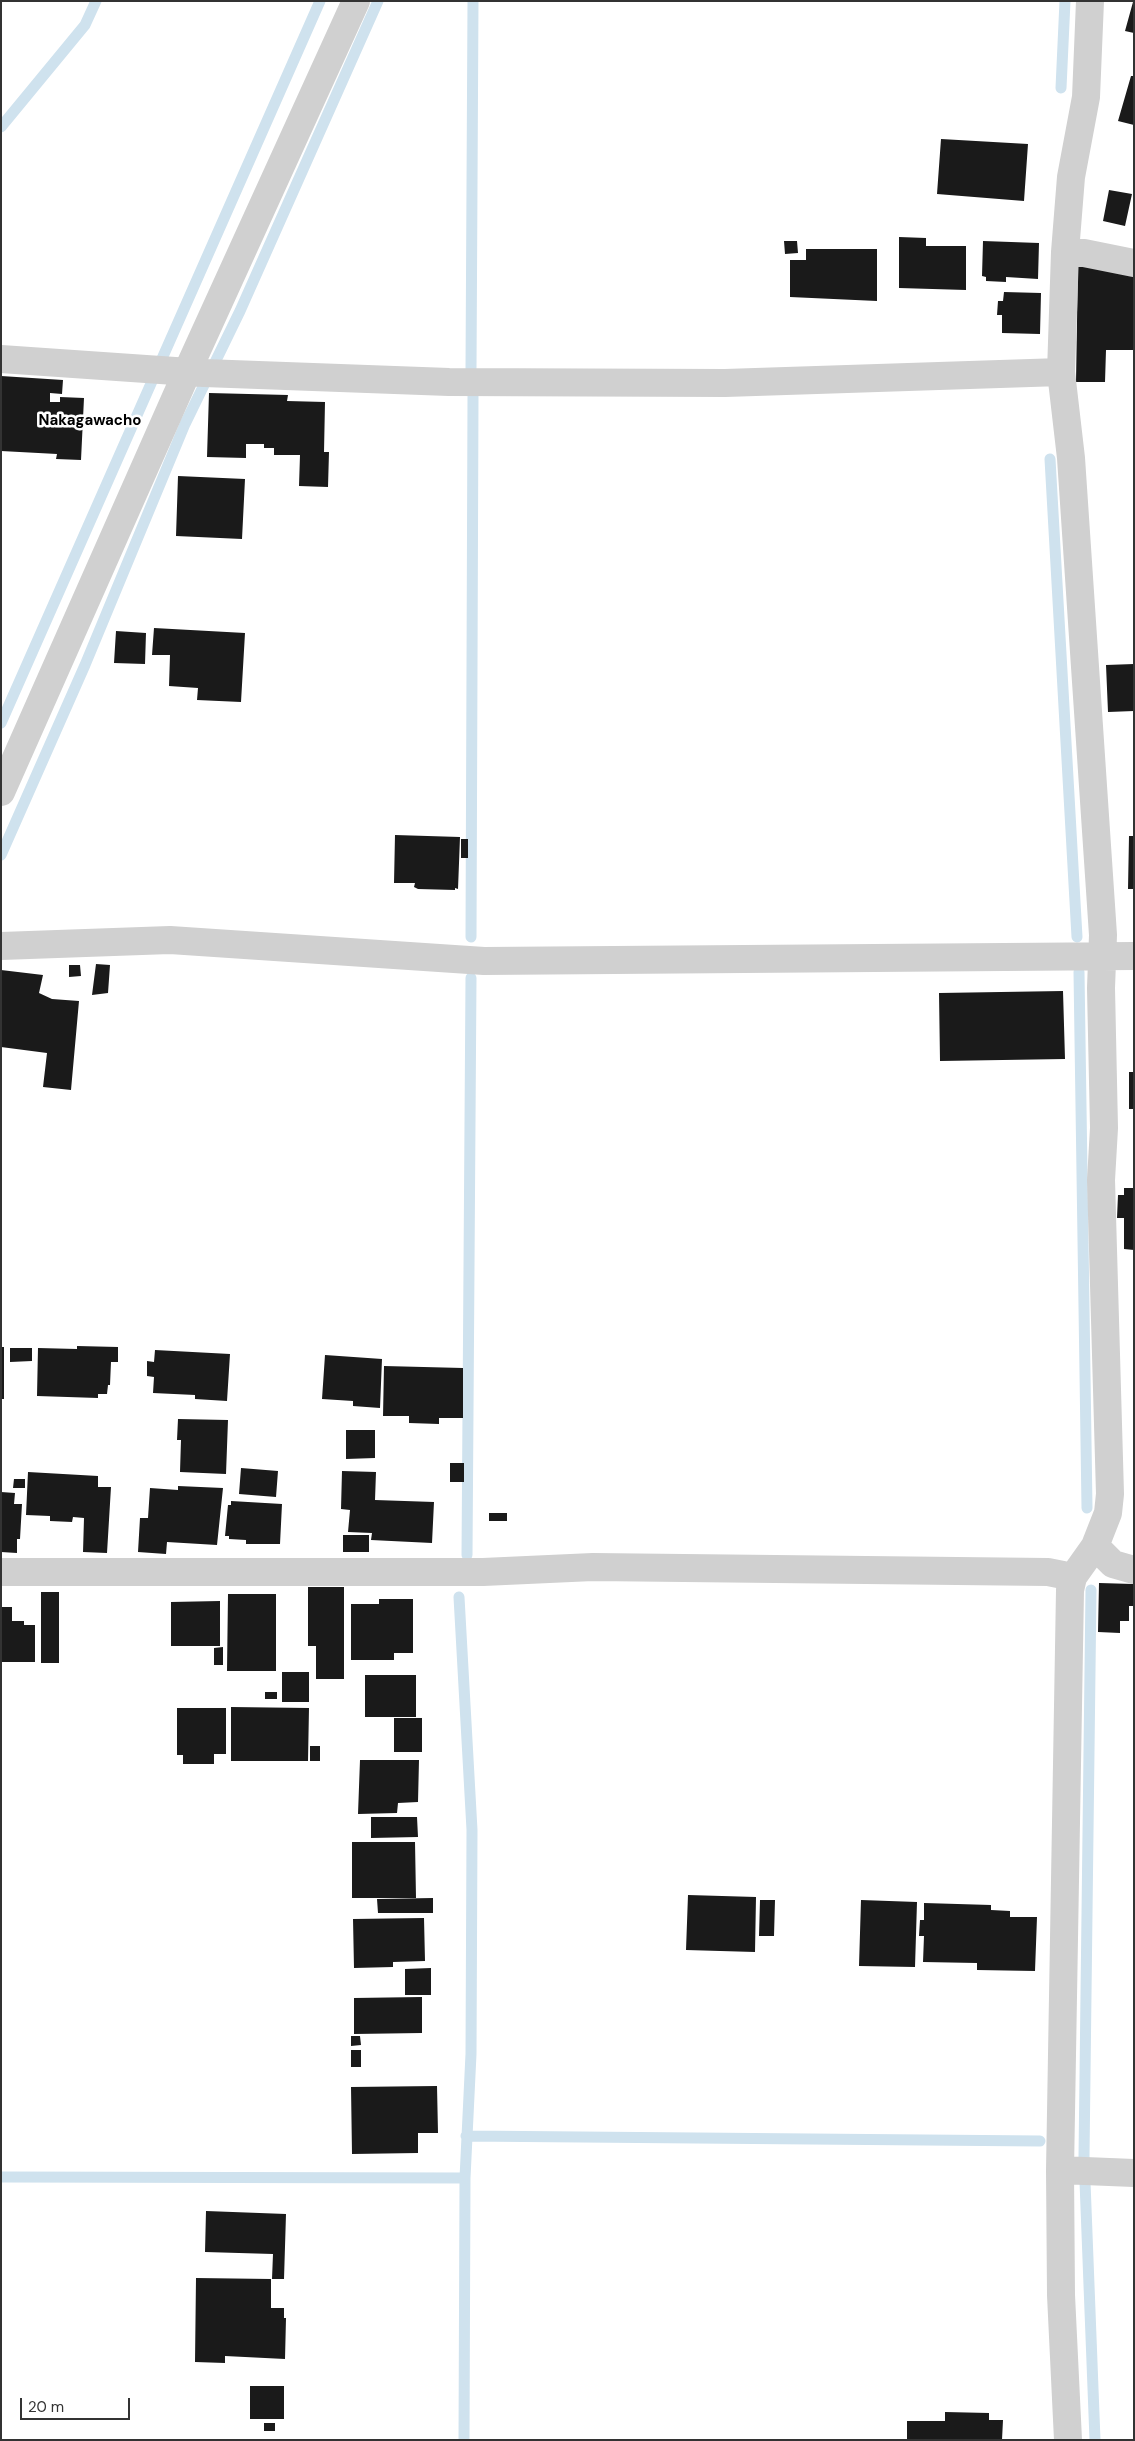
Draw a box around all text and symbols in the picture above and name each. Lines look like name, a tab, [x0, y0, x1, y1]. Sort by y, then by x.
district label: Nakagawacho	[39, 412, 141, 430]
scale bar	[22, 2388, 132, 2420]
text: 20 m	[28, 2397, 64, 2417]

